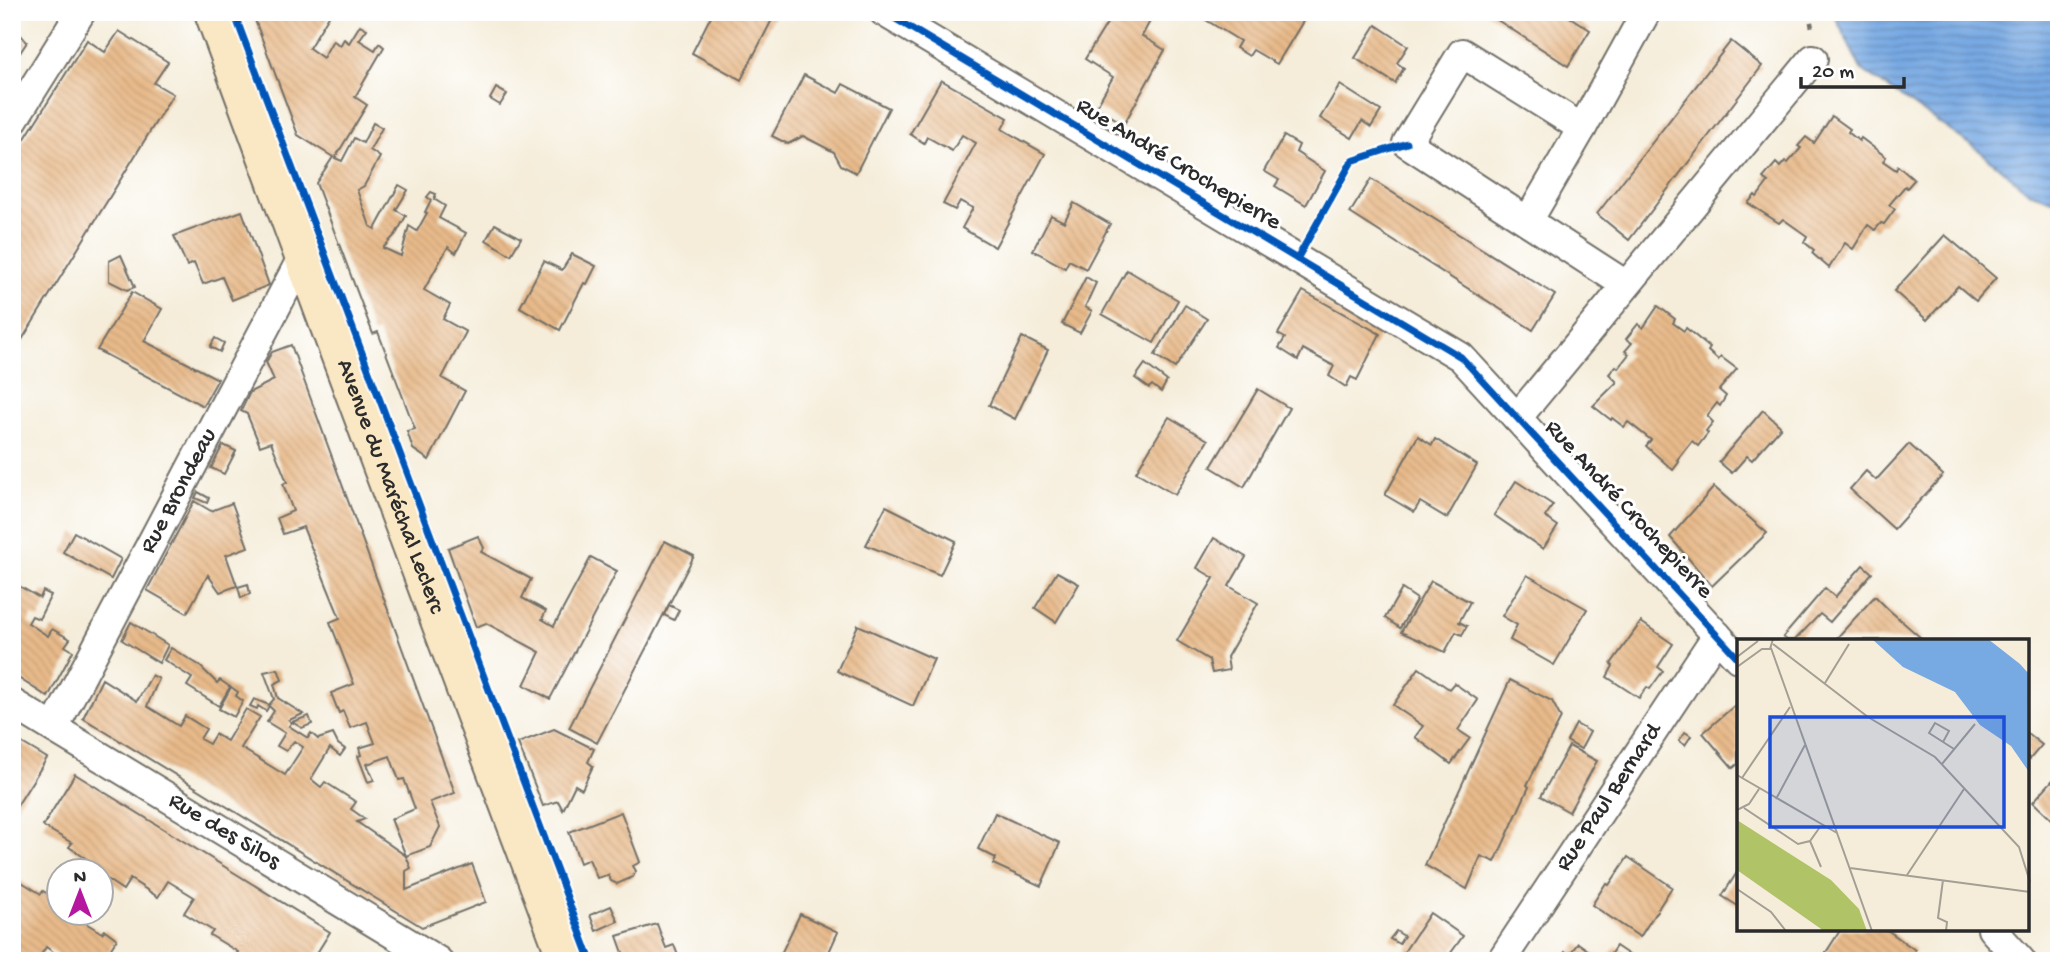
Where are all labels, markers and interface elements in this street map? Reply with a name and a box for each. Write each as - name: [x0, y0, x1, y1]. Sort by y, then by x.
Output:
- scale bar: [1801, 46, 1905, 90]
- text: 20 m: [1812, 61, 1854, 86]
- street label: Rue André Crochepierre: [1070, 92, 1286, 238]
- street label: Avenue du Maréchal Leclerc: [329, 356, 451, 618]
- street label: Rue André Crochepierre: [1538, 414, 1719, 606]
- street label: Rue Brondeau: [134, 423, 224, 559]
- inset map: [1737, 639, 2029, 931]
- street label: Rue Paul Bernard: [1550, 717, 1670, 877]
- street label: Rue des Silos: [163, 786, 286, 877]
- north arrow: [46, 858, 116, 928]
- text: N: [74, 867, 86, 890]

